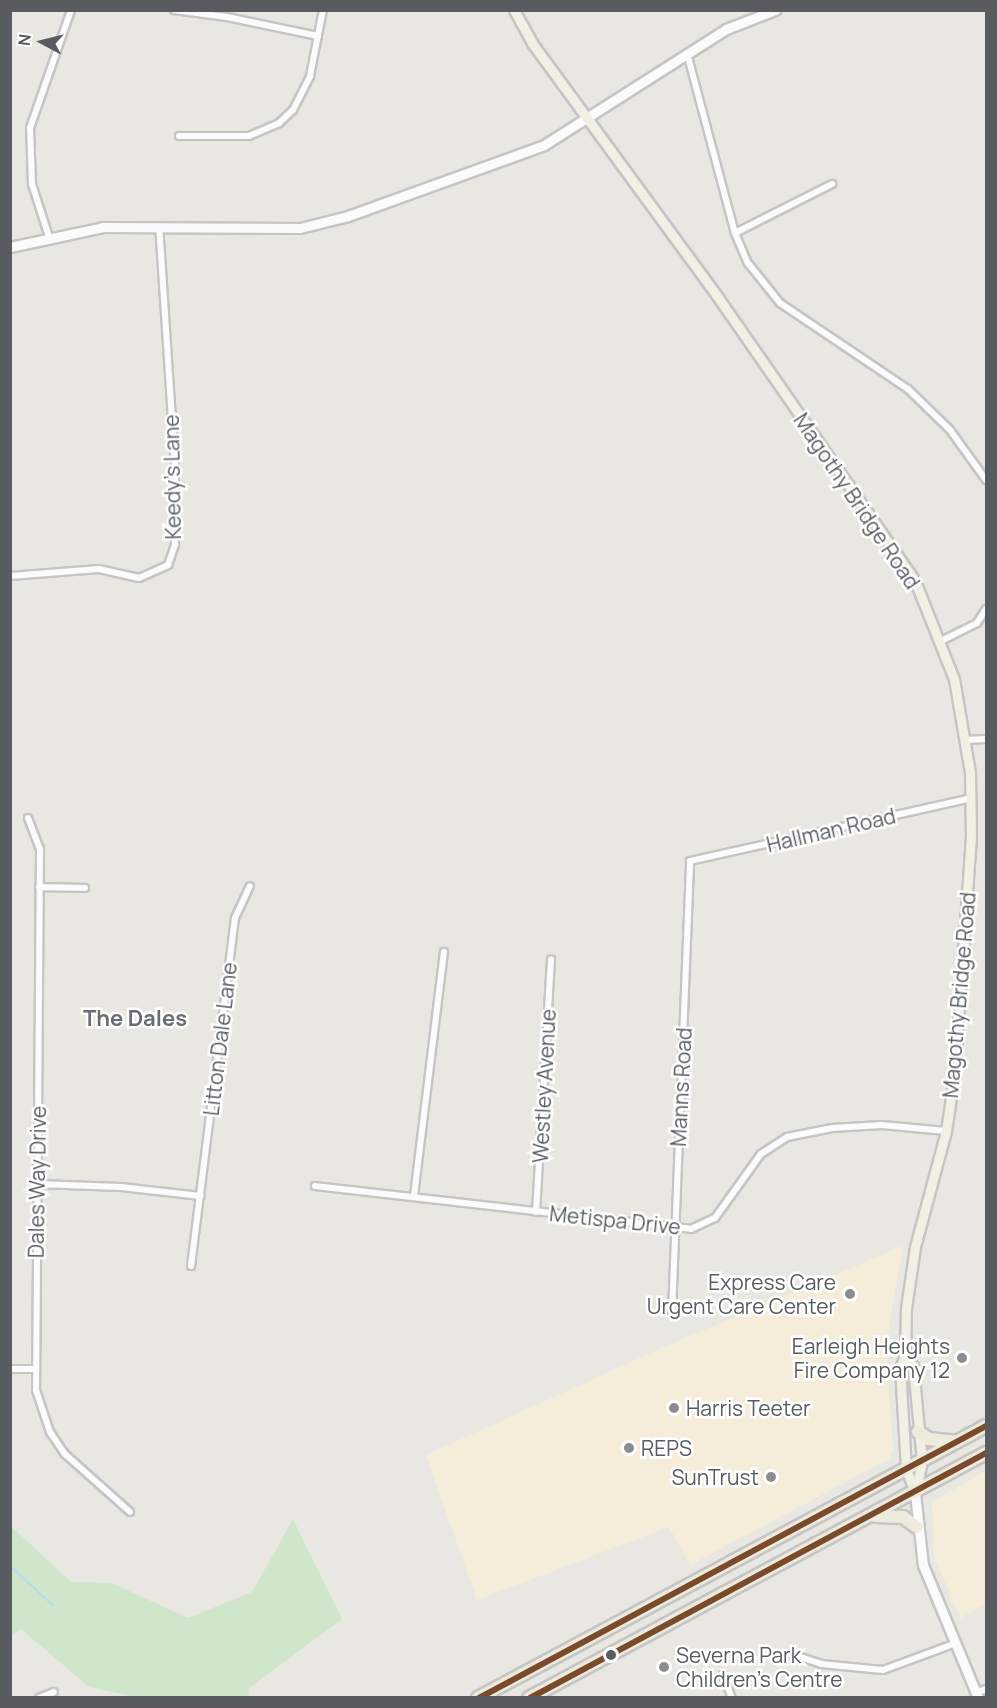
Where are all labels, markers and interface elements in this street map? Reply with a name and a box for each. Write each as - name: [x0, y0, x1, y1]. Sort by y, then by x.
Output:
- north arrow: [12, 12, 72, 72]
- text: N: [13, 33, 36, 47]
- street label: Magothy Bridge Road: [789, 408, 925, 594]
- street label: Keedy's Lane: [158, 414, 186, 540]
- street label: Hallman Road: [764, 803, 898, 857]
- street label: Magothy Bridge Road: [937, 891, 981, 1099]
- street label: Litton Dale Lane: [198, 961, 242, 1117]
- district label: The Dales: [83, 1006, 187, 1032]
- street label: Westley Avenue: [527, 1008, 561, 1164]
- street label: Manns Road: [665, 1027, 697, 1147]
- street label: Dales Way Drive: [23, 1106, 51, 1258]
- street label: Metispa Drive: [548, 1201, 682, 1239]
- place label: Express Care Urgent Care Center: [647, 1269, 836, 1319]
- marker: Express Care Urgent Care Center: [841, 1285, 859, 1303]
- place label: Earleigh Heights Fire Company 12: [792, 1333, 950, 1383]
- marker: Earleigh Heights Fire Company 12: [955, 1351, 969, 1365]
- place label: Harris Teeter: [686, 1395, 811, 1421]
- marker: Harris Teeter: [667, 1401, 681, 1415]
- place label: REPS: [641, 1435, 692, 1461]
- marker: REPS: [622, 1441, 636, 1455]
- place label: SunTrust: [671, 1464, 759, 1490]
- marker: SunTrust: [764, 1470, 778, 1484]
- place label: Severna Park Children's Centre: [676, 1642, 842, 1692]
- unlabelled marker: [605, 1649, 617, 1661]
- marker: Severna Park Children's Centre: [657, 1660, 671, 1674]

